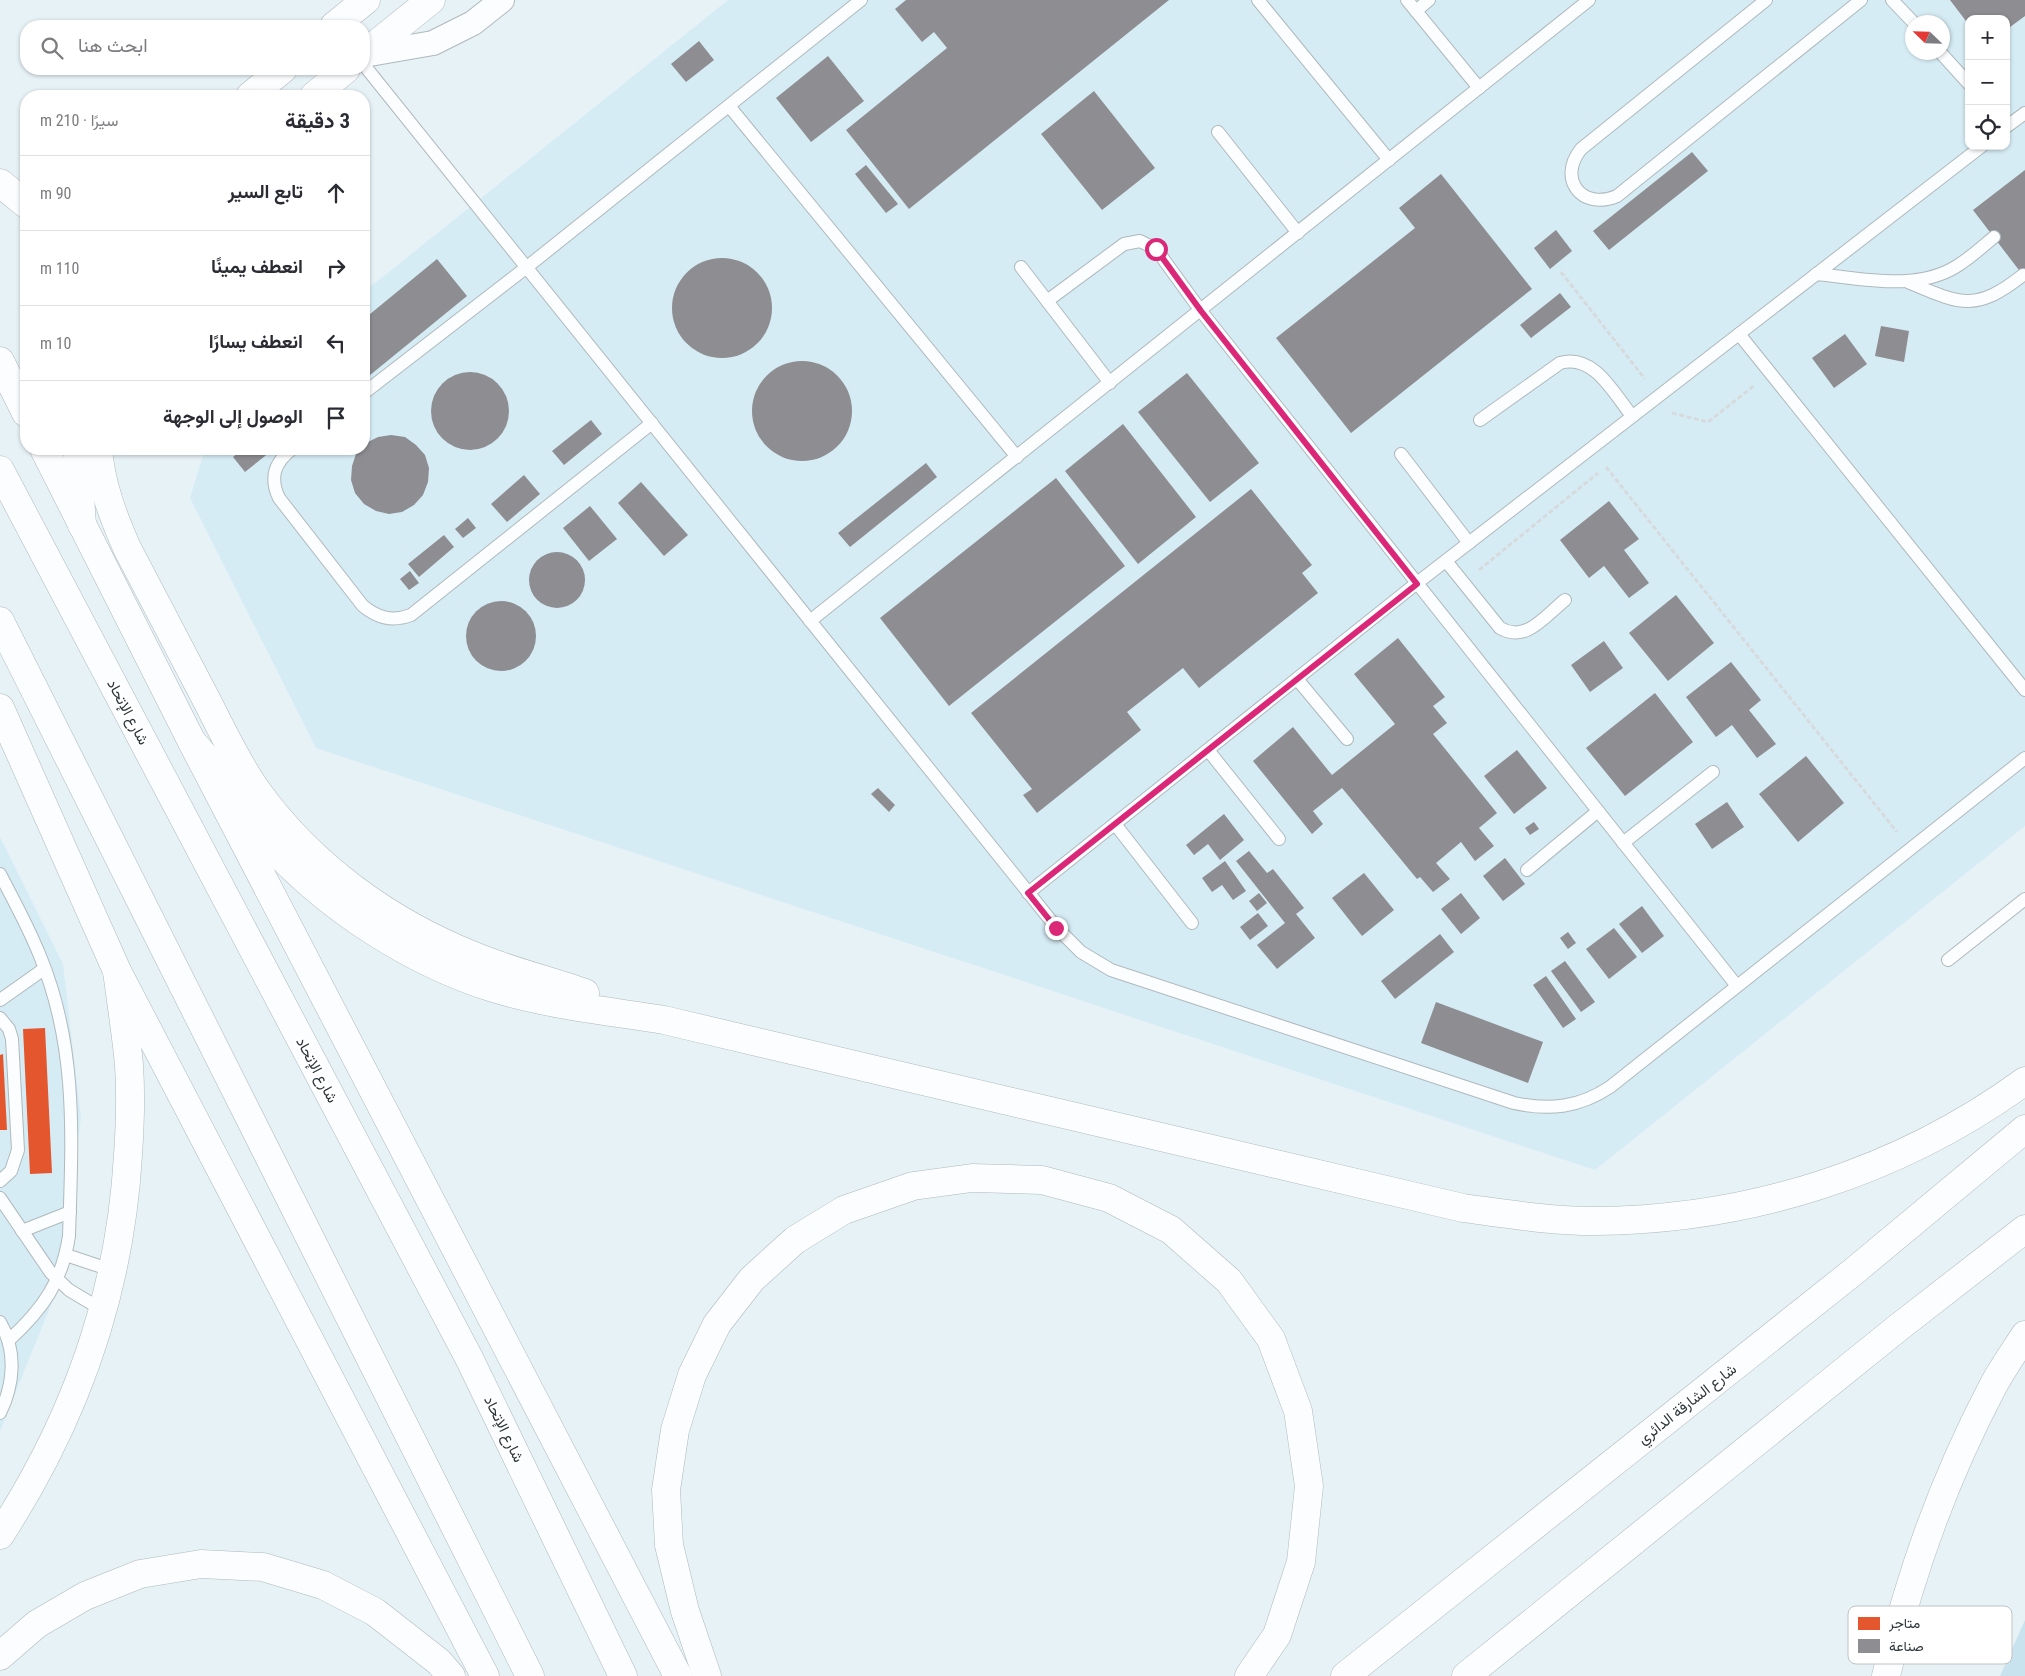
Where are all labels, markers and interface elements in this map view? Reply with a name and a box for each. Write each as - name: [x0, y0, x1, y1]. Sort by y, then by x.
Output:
- north arrow: [1905, 15, 1950, 60]
- map controls: [1965, 15, 2010, 150]
- button: +: [1965, 15, 2010, 60]
- search box: [20, 20, 370, 75]
- icon: search: [38, 34, 66, 62]
- text: ابحث هنا: [78, 34, 148, 57]
- button: −: [1965, 60, 2010, 105]
- button: locate: [1965, 105, 2010, 150]
- text: 3 دقيقة: [285, 109, 350, 133]
- text: سيرًا · 210 m: [40, 111, 118, 130]
- icon: ahead: [322, 179, 350, 207]
- text: تابع السير: [228, 180, 303, 203]
- text: 90 m: [40, 184, 72, 203]
- route start: [1145, 238, 1168, 261]
- icon: right: [322, 254, 350, 282]
- text: انعطف يمينًا: [211, 255, 303, 278]
- text: 110 m: [40, 259, 79, 278]
- icon: left: [322, 329, 350, 357]
- text: انعطف يسارًا: [209, 330, 303, 353]
- text: 10 m: [40, 334, 72, 353]
- icon: arrive: [322, 404, 350, 432]
- text: الوصول إلى الوجهة: [163, 405, 303, 428]
- street label: شارع الإتحاد: [101, 676, 153, 749]
- route end: [1045, 917, 1068, 940]
- street label: شارع الإتحاد: [290, 1034, 342, 1107]
- street label: شارع الشارقة الدائري: [1634, 1360, 1743, 1451]
- street label: شارع الإتحاد: [478, 1393, 528, 1466]
- legend: [1848, 1606, 2012, 1664]
- text: متاجر: [1888, 1615, 1920, 1632]
- text: صناعة: [1889, 1638, 1924, 1654]

